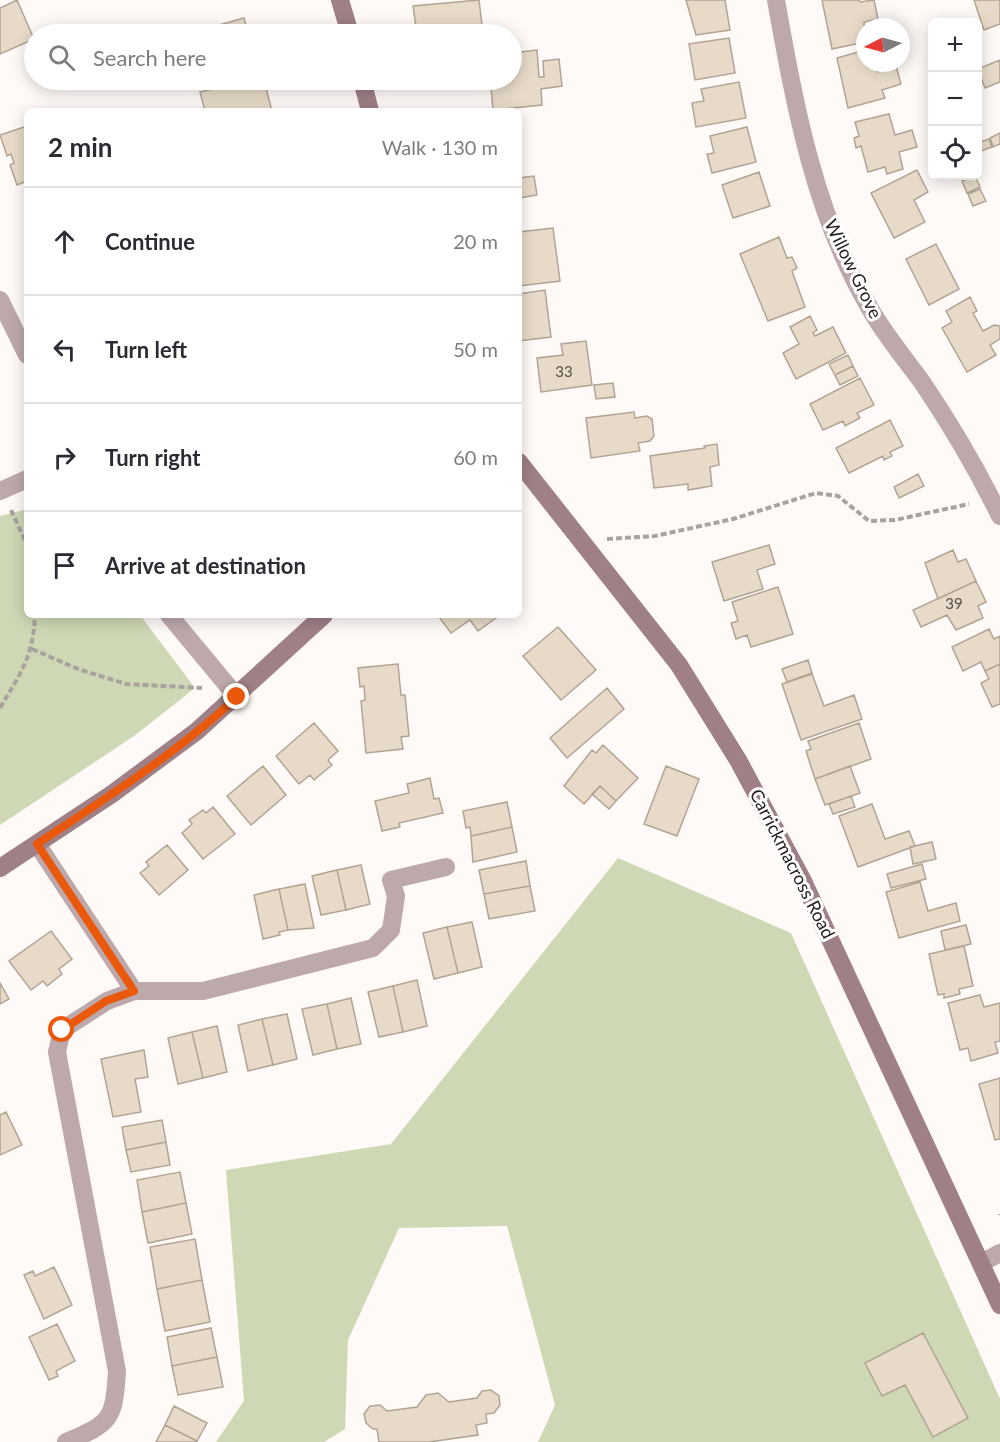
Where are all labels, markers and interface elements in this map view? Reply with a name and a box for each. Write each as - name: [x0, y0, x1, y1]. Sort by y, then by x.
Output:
- north arrow: [856, 18, 910, 72]
- map controls: [928, 18, 982, 180]
- button: +: [928, 18, 982, 72]
- search box: [24, 24, 522, 90]
- icon: search: [45, 41, 78, 74]
- text: Search here: [93, 44, 206, 71]
- button: −: [928, 72, 982, 126]
- button: locate: [928, 126, 982, 180]
- text: 2 min: [48, 131, 112, 163]
- text: Walk · 130 m: [382, 135, 498, 159]
- street label: Willow Grove: [820, 215, 887, 322]
- icon: ahead: [48, 225, 81, 258]
- text: Continue: [105, 228, 195, 255]
- text: 20 m: [453, 229, 498, 253]
- icon: left: [48, 333, 81, 366]
- text: Turn left: [105, 336, 187, 363]
- text: 50 m: [453, 337, 498, 361]
- house number: 33: [555, 362, 573, 380]
- icon: right: [48, 441, 81, 474]
- text: Turn right: [105, 444, 200, 471]
- text: 60 m: [453, 445, 498, 469]
- icon: arrive: [48, 549, 81, 582]
- text: Arrive at destination: [105, 552, 306, 579]
- house number: 39: [945, 594, 963, 612]
- route end: [223, 683, 249, 709]
- street label: Carrickmacross Road: [746, 785, 840, 942]
- route start: [48, 1016, 74, 1042]

